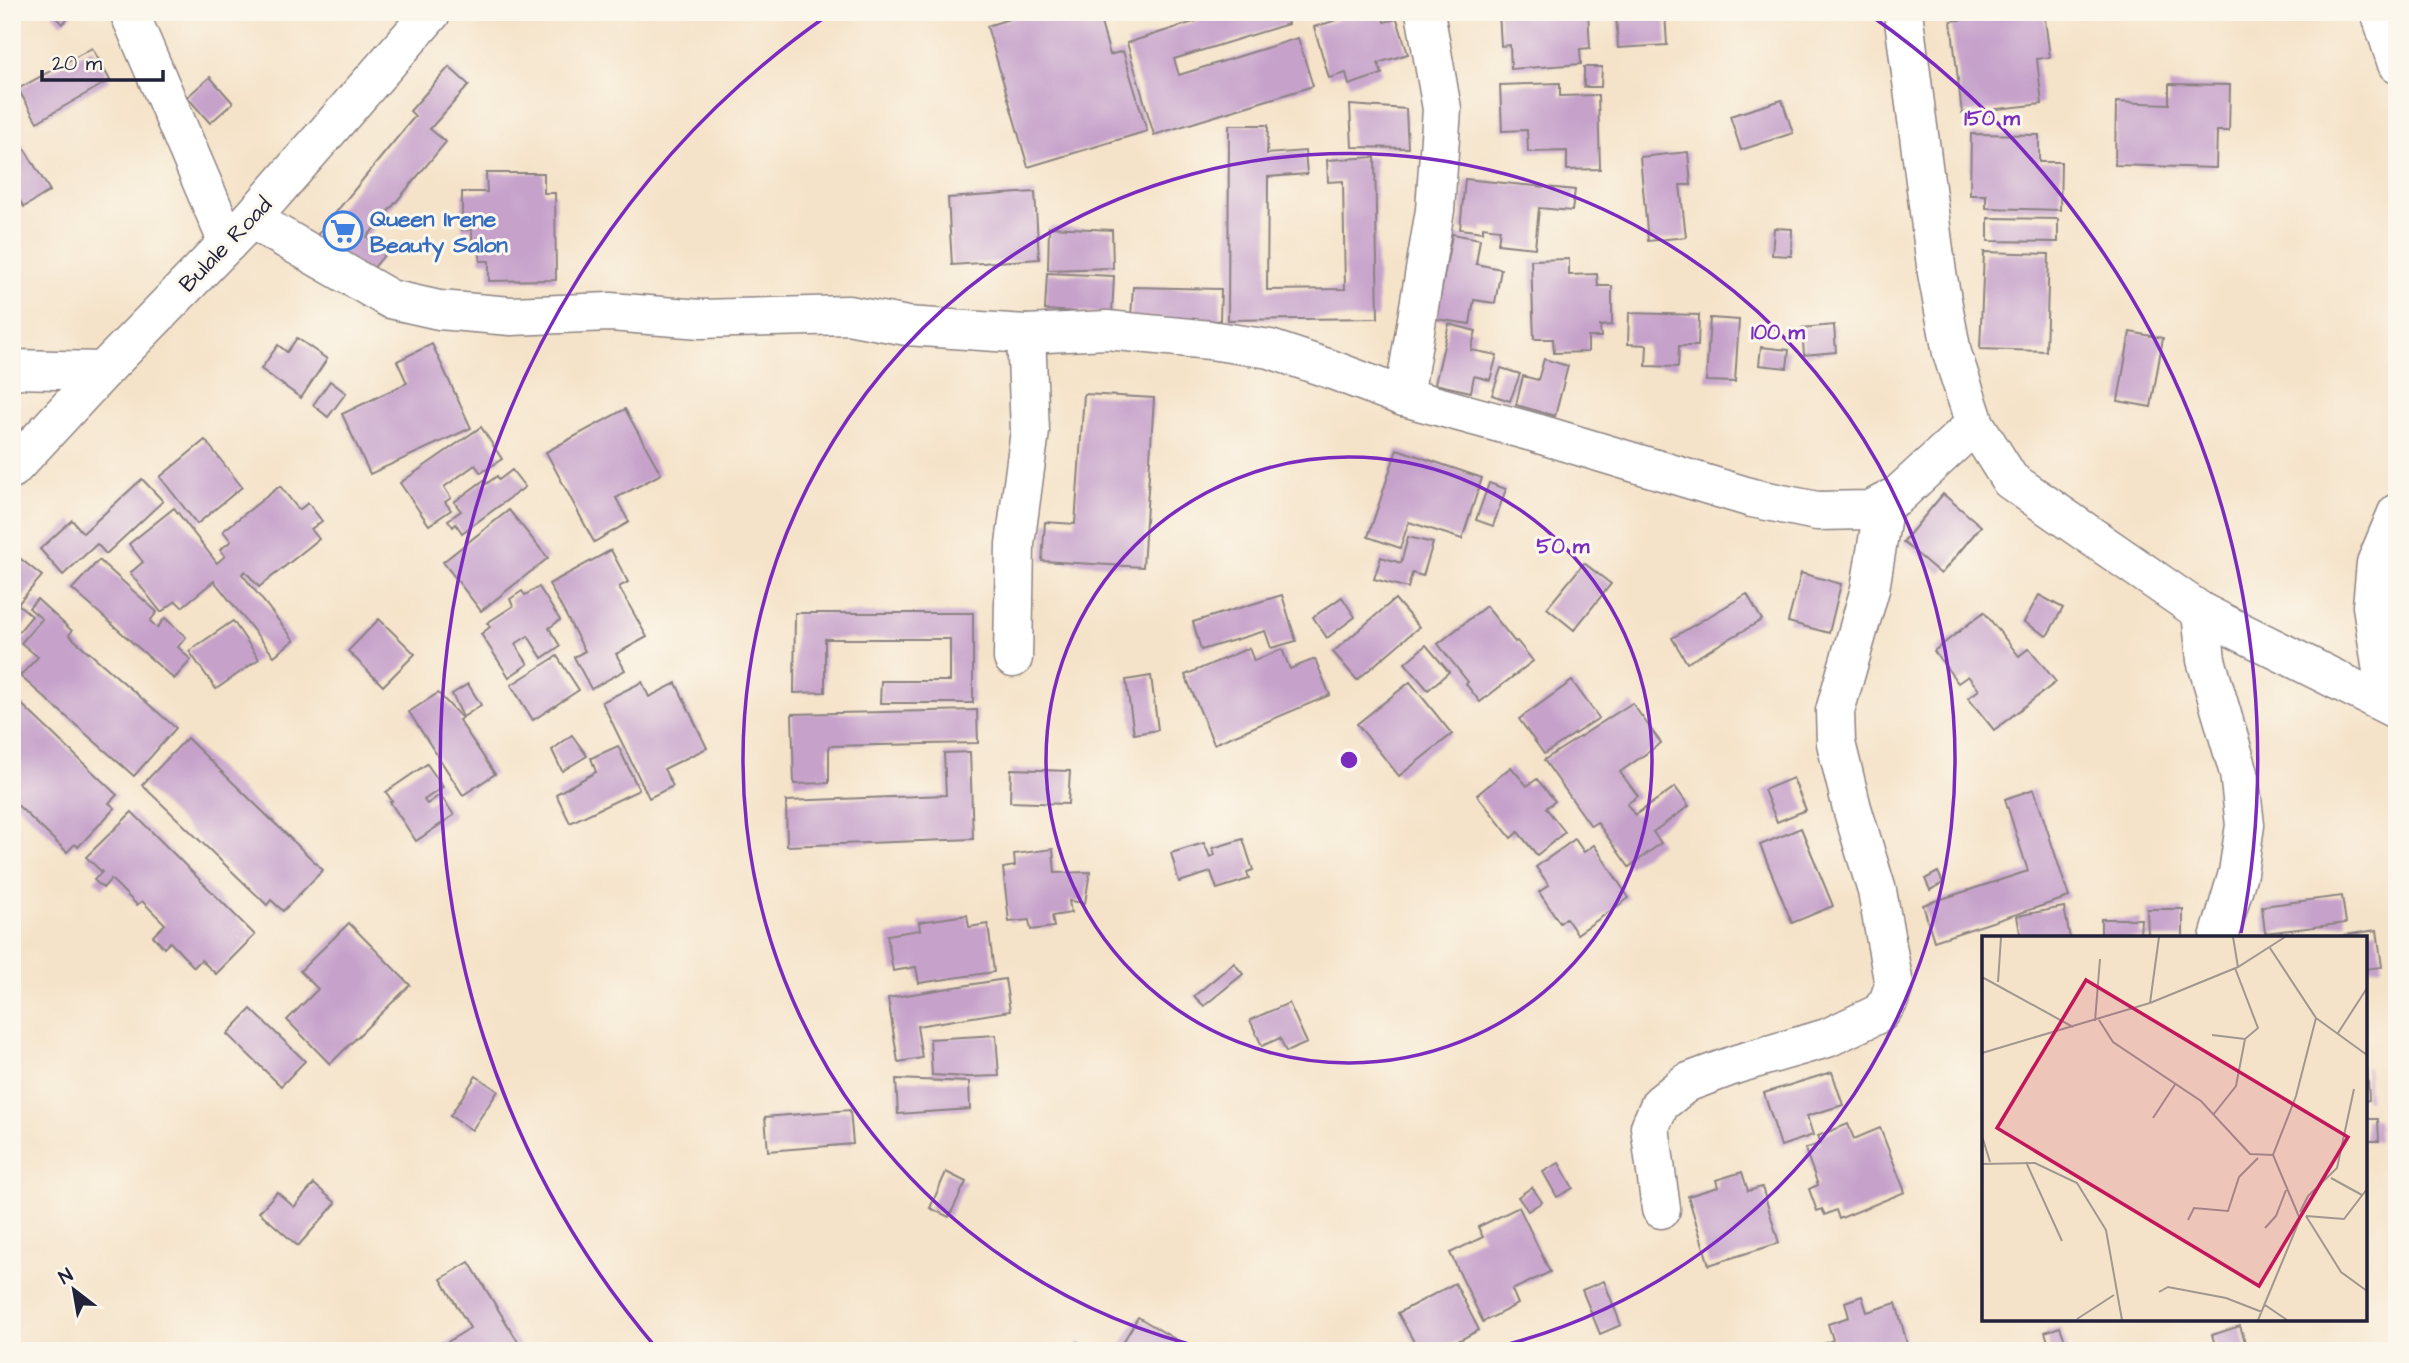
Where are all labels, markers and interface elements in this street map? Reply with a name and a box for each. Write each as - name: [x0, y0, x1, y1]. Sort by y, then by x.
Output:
- scale bar: [42, 38, 163, 82]
- text: 20 m: [52, 49, 103, 78]
- text: 150 m: [1964, 104, 2020, 133]
- street label: Bulale Road: [172, 190, 280, 299]
- place label: Queen Irene Beauty Salon: [370, 203, 508, 263]
- supermarket icon: Queen Irene Beauty Salon: [322, 210, 364, 252]
- text: 100 m: [1751, 318, 1806, 347]
- text: 50 m: [1537, 532, 1590, 561]
- centre of rings: [1337, 748, 1361, 772]
- inset map: [1982, 936, 2367, 1321]
- north arrow: [38, 1254, 108, 1324]
- text: N: [54, 1262, 78, 1291]

